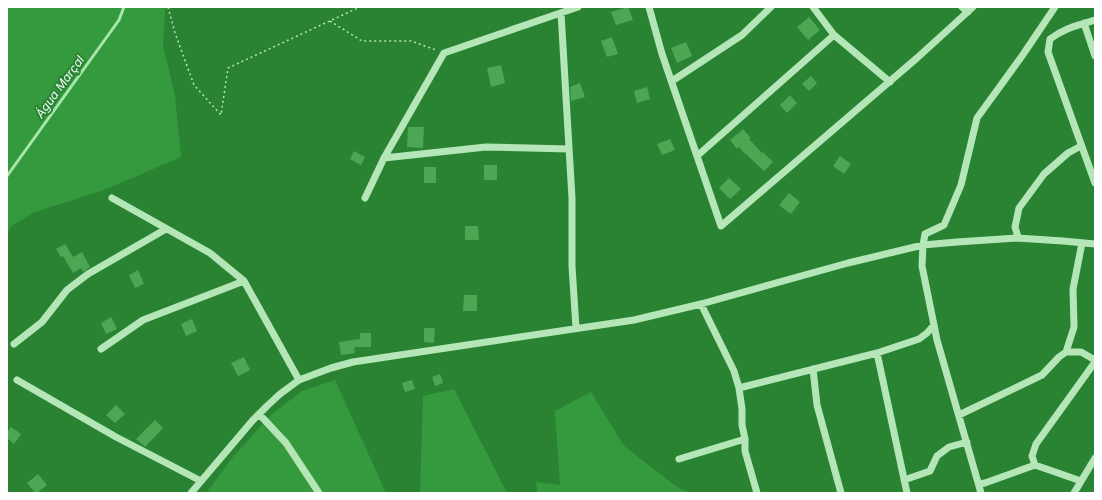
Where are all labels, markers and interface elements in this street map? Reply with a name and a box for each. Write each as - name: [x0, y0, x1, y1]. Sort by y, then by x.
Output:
- water label: Água Marçal: [31, 53, 87, 122]

